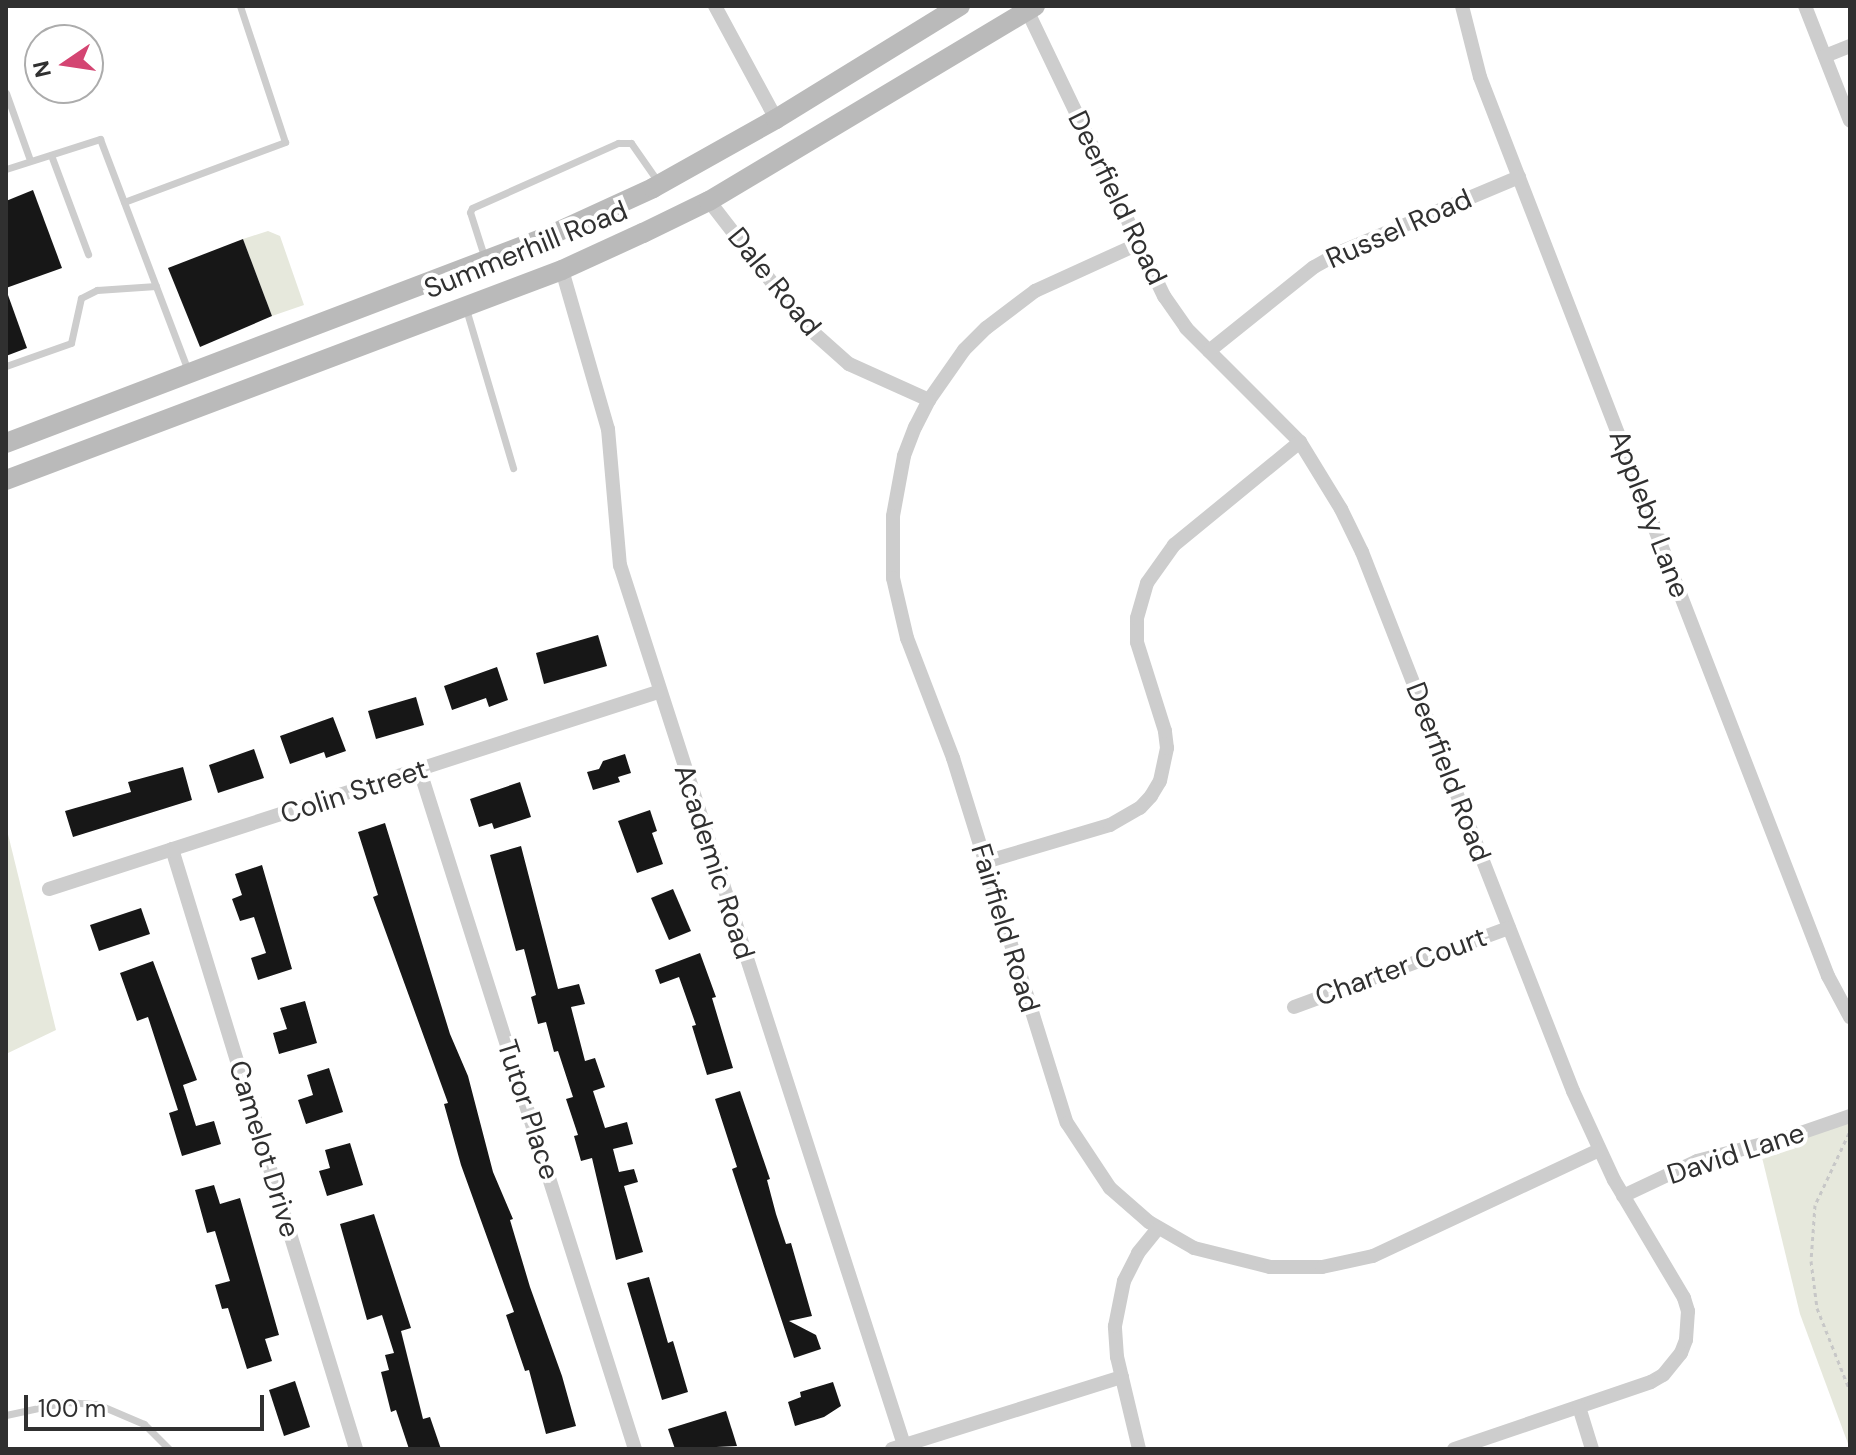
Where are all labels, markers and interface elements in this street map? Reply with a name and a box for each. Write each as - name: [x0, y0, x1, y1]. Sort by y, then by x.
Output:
- north arrow: [24, 24, 104, 104]
- text: N: [26, 58, 58, 80]
- street label: Deerfield Road: [1060, 105, 1174, 291]
- street label: Russel Road: [1321, 182, 1477, 276]
- street label: Summerhill Road: [419, 194, 633, 306]
- street label: Dale Road: [720, 221, 828, 343]
- street label: Appleby Lane: [1602, 425, 1696, 603]
- street label: Deerfield Road: [1398, 678, 1498, 866]
- street label: Colin Street: [276, 752, 432, 832]
- street label: Academic Road: [667, 760, 761, 964]
- street label: Fairfield Road: [963, 840, 1047, 1016]
- street label: Charter Court: [1311, 920, 1491, 1014]
- street label: Tutor Place: [490, 1036, 566, 1184]
- street label: Camelot Drive: [221, 1057, 307, 1241]
- street label: David Lane: [1663, 1116, 1809, 1192]
- scale bar: [28, 1379, 268, 1429]
- text: 100 m: [38, 1393, 106, 1424]

